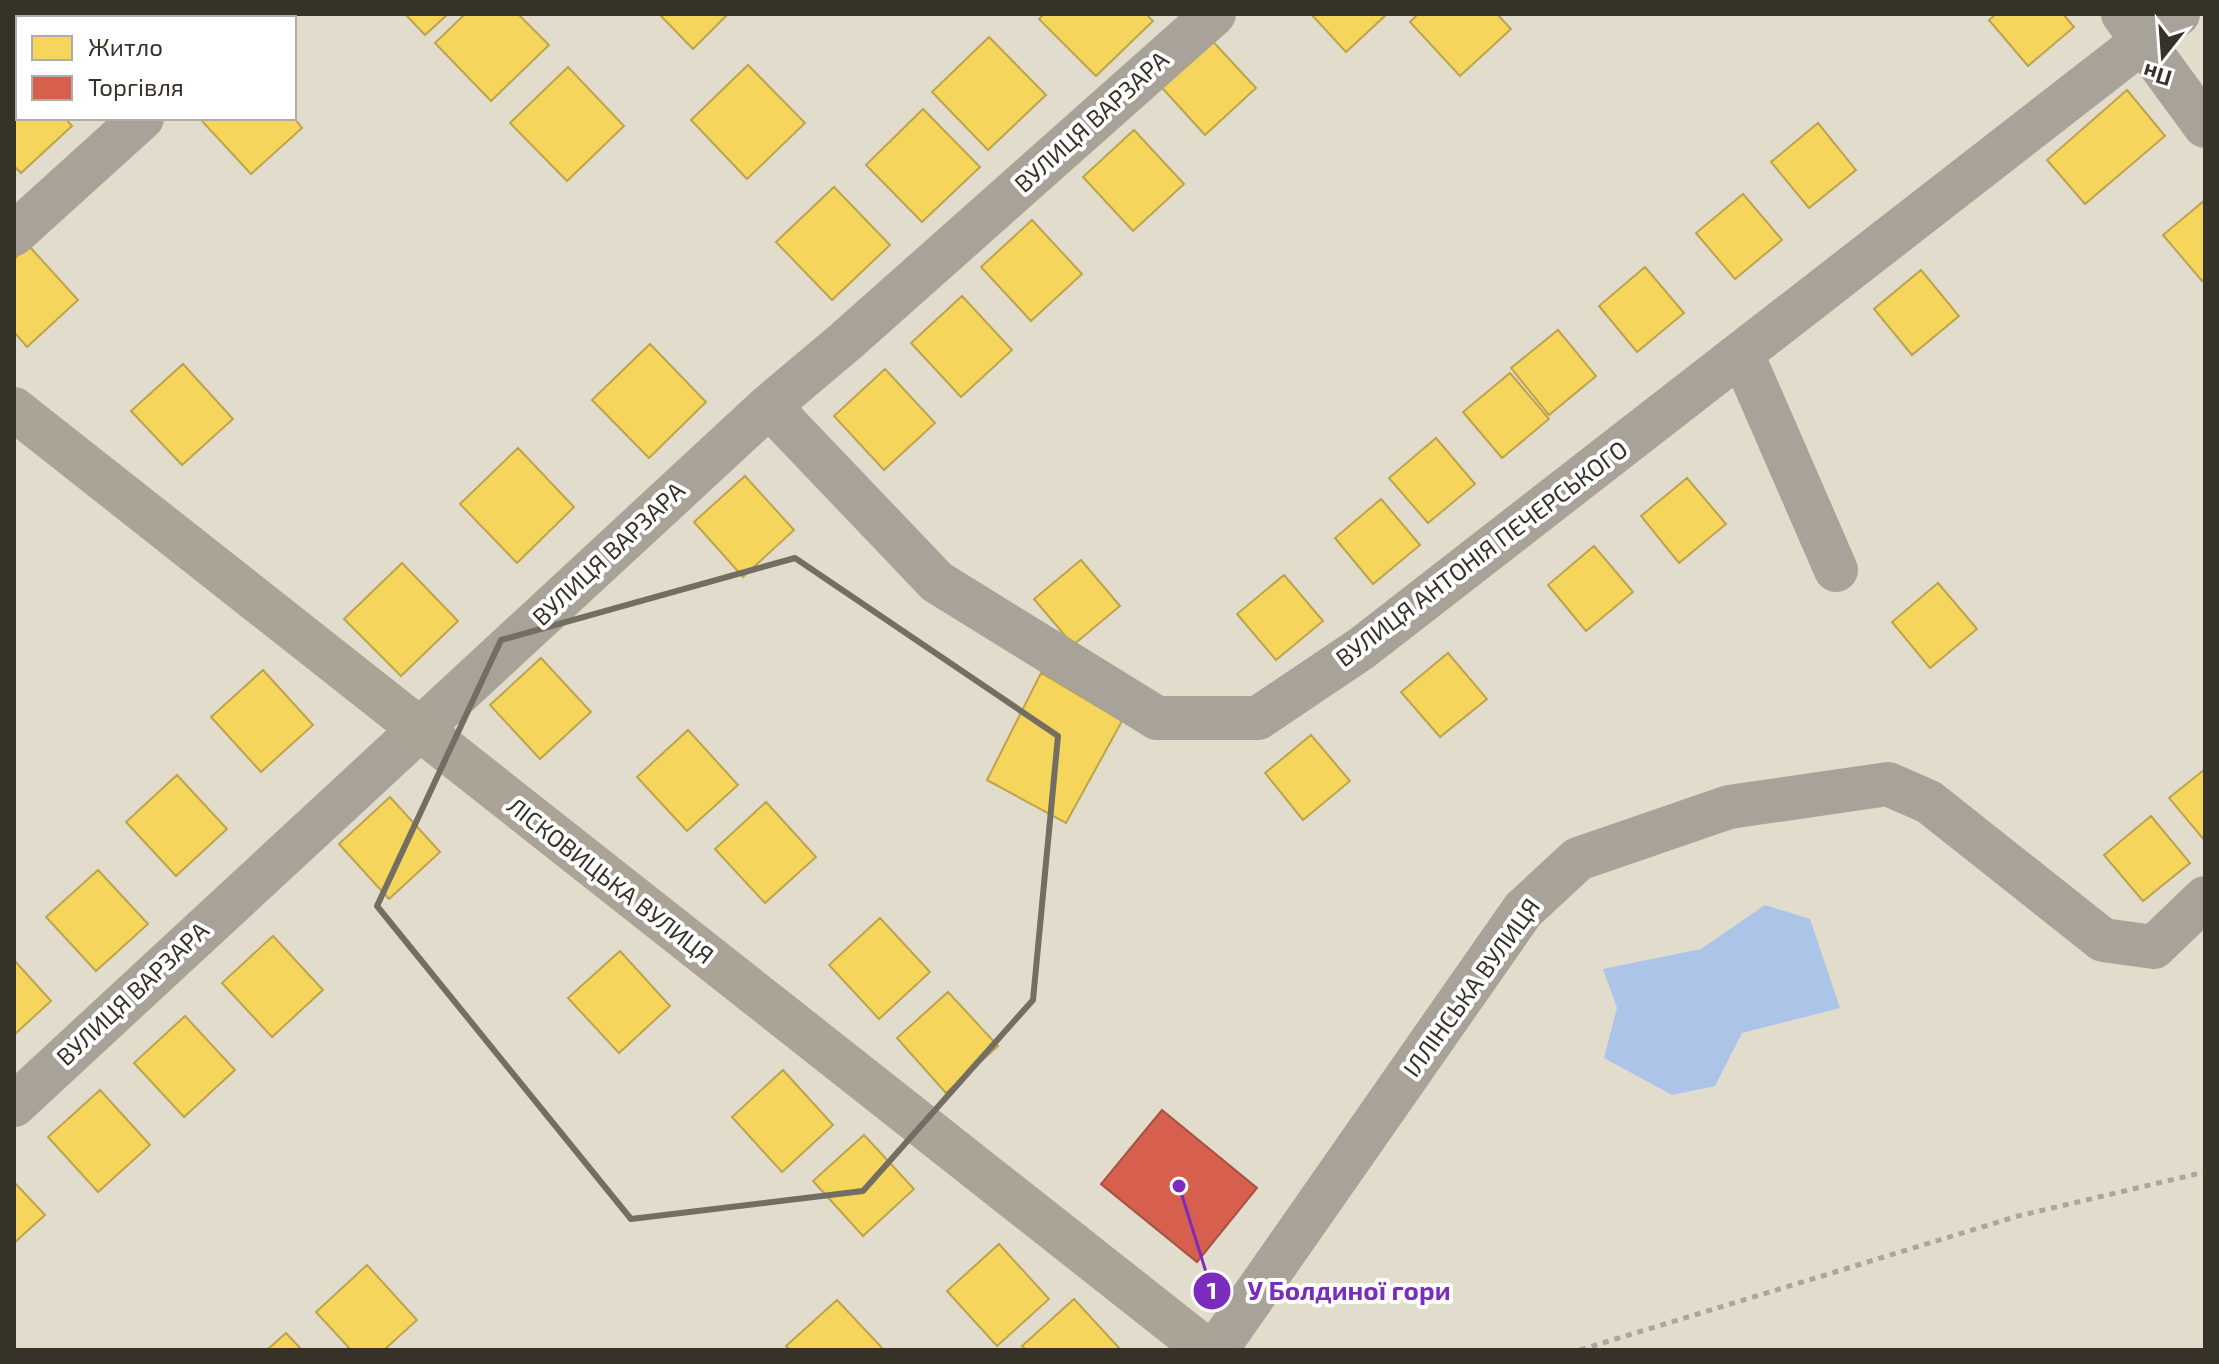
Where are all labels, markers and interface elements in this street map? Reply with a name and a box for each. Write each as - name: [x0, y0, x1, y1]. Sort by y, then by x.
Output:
- legend: [16, 16, 296, 120]
- north arrow: [2123, 16, 2203, 96]
- text: Житло: [88, 32, 163, 61]
- street label: ВУЛИЦЯ ВАРЗАРА: [1008, 44, 1174, 198]
- text: Пн: [2139, 59, 2174, 93]
- text: Торгівля: [88, 72, 184, 101]
- street label: ВУЛИЦЯ АНТОНІЯ ПЕЧЕРСЬКОГО: [1330, 434, 1633, 672]
- street label: ВУЛИЦЯ ВАРЗАРА: [526, 475, 690, 631]
- street label: ЛІСКОВИЦЬКА ВУЛИЦЯ: [502, 790, 720, 969]
- street label: ІЛЛІНСЬКА ВУЛИЦЯ: [1396, 892, 1545, 1082]
- street label: ВУЛИЦЯ ВАРЗАРА: [50, 915, 214, 1071]
- callout: У Болдиної гори: [1192, 1266, 1467, 1316]
- text: У Болдиної гори: [1247, 1274, 1451, 1305]
- text: 1: [1207, 1275, 1217, 1304]

